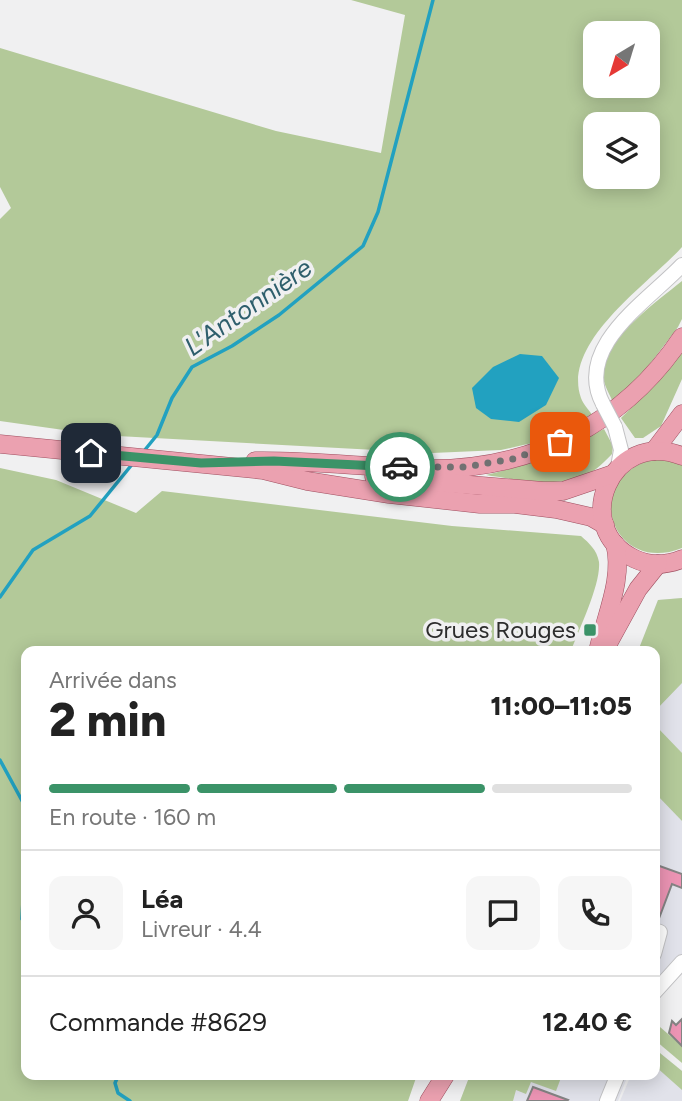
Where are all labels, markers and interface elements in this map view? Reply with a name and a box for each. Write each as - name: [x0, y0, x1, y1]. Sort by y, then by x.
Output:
- north arrow: [583, 21, 660, 98]
- map controls: [583, 21, 660, 189]
- button: layers: [583, 112, 660, 189]
- water label: L'Antonnière: [178, 251, 318, 363]
- pin: [530, 412, 590, 472]
- pin: [61, 423, 121, 483]
- icon: bag: [541, 423, 579, 461]
- courier: [365, 432, 435, 502]
- icon: home: [72, 434, 110, 472]
- icon: car: [381, 448, 419, 486]
- place label: Grues Rouges: [425, 615, 576, 644]
- marker: Grues Rouges: [582, 622, 598, 638]
- text: Arrivée dans: [49, 666, 177, 694]
- text: 11:00–11:05: [491, 690, 632, 722]
- text: 2 min: [49, 692, 166, 748]
- text: En route · 160 m: [49, 803, 216, 831]
- button: person: [49, 876, 123, 950]
- button: chat: [466, 876, 540, 950]
- button: phone: [558, 876, 632, 950]
- text: Léa: [141, 883, 183, 915]
- text: Livreur · 4.4: [141, 915, 262, 943]
- text: Commande #8629: [49, 1006, 267, 1038]
- text: 12.40 €: [542, 1006, 632, 1038]

